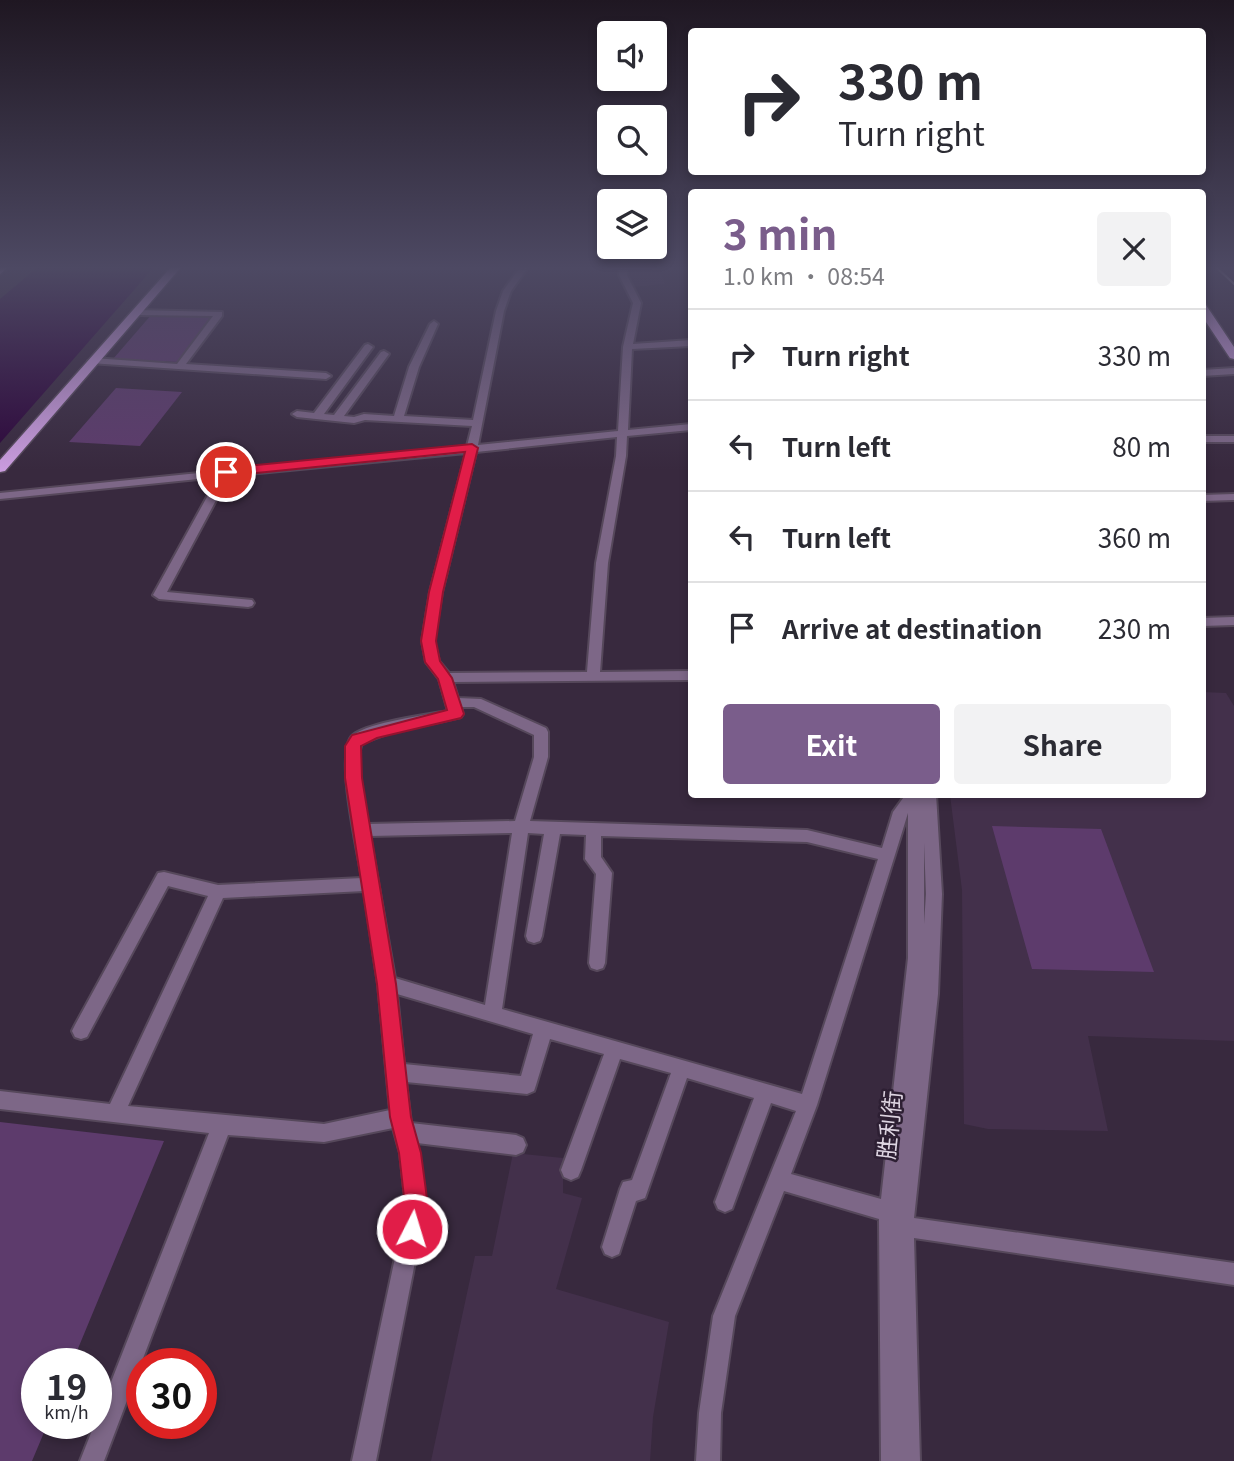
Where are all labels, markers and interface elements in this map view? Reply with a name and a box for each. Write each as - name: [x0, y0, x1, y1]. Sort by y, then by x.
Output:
- map controls: [597, 21, 667, 259]
- button: sound: [597, 21, 667, 91]
- text: 330 m: [838, 43, 983, 114]
- icon: right: [723, 56, 814, 147]
- button: search: [597, 105, 667, 175]
- text: Turn right: [838, 109, 985, 155]
- button: layers: [597, 189, 667, 259]
- text: 3 min: [723, 201, 838, 262]
- button: close: [1097, 212, 1171, 286]
- text: 1.0 km · 08:54: [723, 258, 885, 292]
- icon: right: [723, 336, 761, 374]
- text: Turn right: [782, 336, 910, 373]
- text: 330 m: [1098, 336, 1171, 373]
- icon: left: [723, 427, 761, 465]
- text: Turn left: [782, 427, 891, 464]
- text: 80 m: [1112, 427, 1171, 464]
- pin: [196, 442, 256, 502]
- icon: arrive: [207, 453, 245, 491]
- icon: left: [723, 518, 761, 556]
- text: Turn left: [782, 518, 891, 555]
- text: 360 m: [1098, 518, 1171, 555]
- icon: arrive: [723, 609, 761, 647]
- text: Arrive at destination: [782, 609, 1043, 646]
- text: 230 m: [1098, 609, 1171, 646]
- button: Exit: [723, 704, 940, 784]
- button: Share: [954, 704, 1171, 784]
- street label: 胜利街: [867, 1089, 909, 1161]
- position arrow: [375, 1192, 449, 1266]
- speed limit sign: 30: [126, 1348, 217, 1439]
- text: 19: [46, 1359, 87, 1410]
- text: km/h: [44, 1398, 89, 1424]

